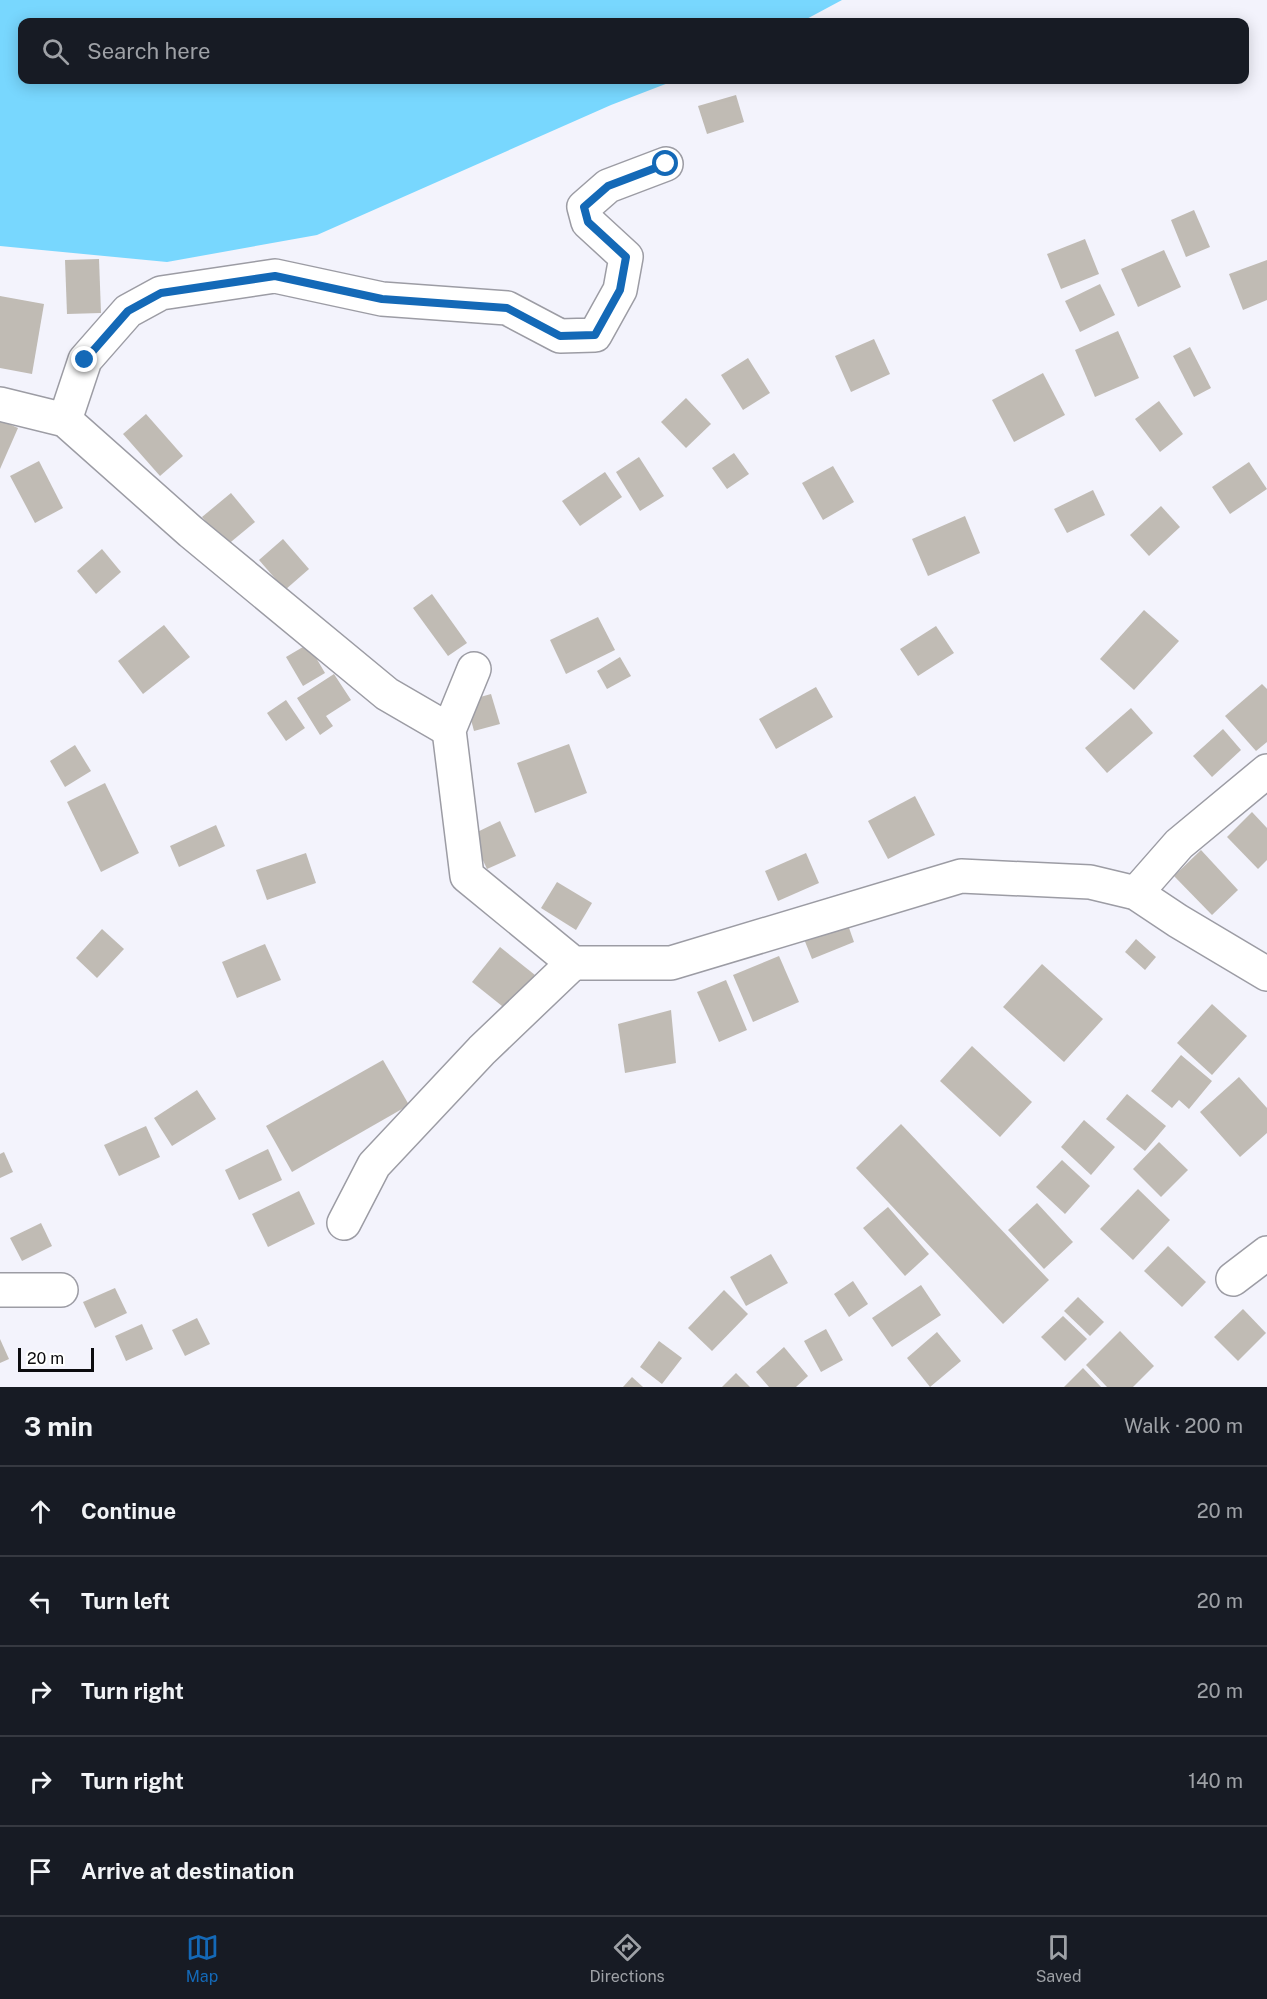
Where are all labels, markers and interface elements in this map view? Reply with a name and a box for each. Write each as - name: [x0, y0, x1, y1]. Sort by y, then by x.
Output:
- search box: [18, 18, 1249, 84]
- icon: search: [39, 35, 72, 68]
- text: Search here: [87, 38, 211, 64]
- route start: [652, 150, 678, 176]
- route end: [71, 346, 97, 372]
- scale bar: [18, 1345, 94, 1372]
- text: 20 m: [27, 1349, 64, 1368]
- text: 3 min: [24, 1411, 93, 1442]
- text: Walk · 200 m: [1124, 1414, 1243, 1438]
- icon: ahead: [24, 1495, 57, 1528]
- text: Continue: [81, 1498, 176, 1524]
- text: 20 m: [1197, 1499, 1243, 1523]
- icon: left: [24, 1585, 57, 1618]
- text: Turn left: [81, 1588, 170, 1614]
- text: 20 m: [1197, 1589, 1243, 1613]
- icon: right: [24, 1675, 57, 1708]
- text: Turn right: [81, 1678, 184, 1704]
- text: 20 m: [1197, 1679, 1243, 1703]
- icon: right: [24, 1765, 57, 1798]
- text: Turn right: [81, 1768, 184, 1794]
- text: 140 m: [1188, 1769, 1243, 1793]
- icon: arrive: [24, 1855, 57, 1888]
- text: Arrive at destination: [81, 1858, 294, 1884]
- tab: Map: [186, 1931, 219, 1986]
- tab: Directions: [590, 1931, 665, 1986]
- tab: Saved: [1036, 1931, 1081, 1986]

